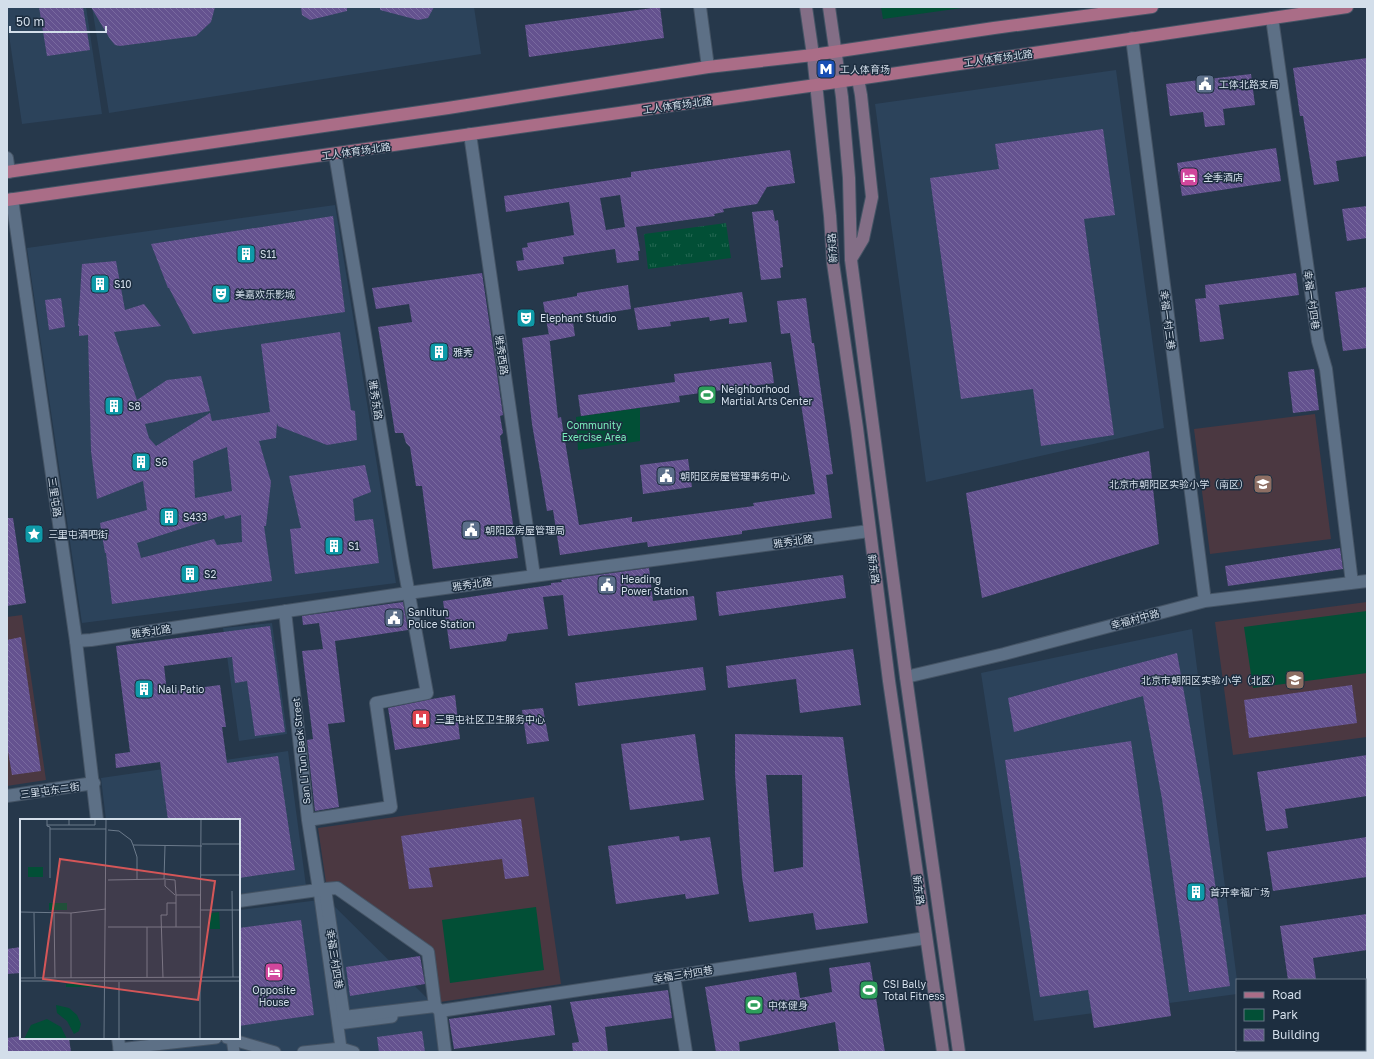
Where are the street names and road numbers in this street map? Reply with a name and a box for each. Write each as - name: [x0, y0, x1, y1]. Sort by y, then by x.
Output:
- street label: 工人体育场北路: [963, 47, 1033, 69]
- street label: 工人体育场北路: [642, 94, 712, 116]
- street label: 工人体育场北路: [321, 140, 391, 162]
- street label: 新东路: [825, 233, 839, 263]
- street label: 幸福一村四巷: [1302, 269, 1322, 331]
- street label: 幸福一村三巷: [1158, 289, 1178, 351]
- street label: 雅秀西路: [493, 334, 511, 376]
- street label: 雅秀东路: [367, 379, 385, 421]
- street label: 三里屯路: [46, 476, 64, 518]
- street label: 雅秀北路: [772, 532, 814, 550]
- street label: 新东路: [866, 553, 882, 585]
- street label: 雅秀北路: [451, 575, 493, 593]
- street label: 幸福村中路: [1109, 607, 1161, 631]
- street label: 雅秀北路: [130, 622, 172, 640]
- street label: San Li Tun Back Street: [289, 697, 313, 805]
- street label: 三里屯东二街: [19, 780, 81, 800]
- street label: 新东路: [911, 874, 927, 906]
- street label: 幸福三村四巷: [324, 928, 346, 990]
- street label: 幸福三村四巷: [652, 963, 714, 985]

